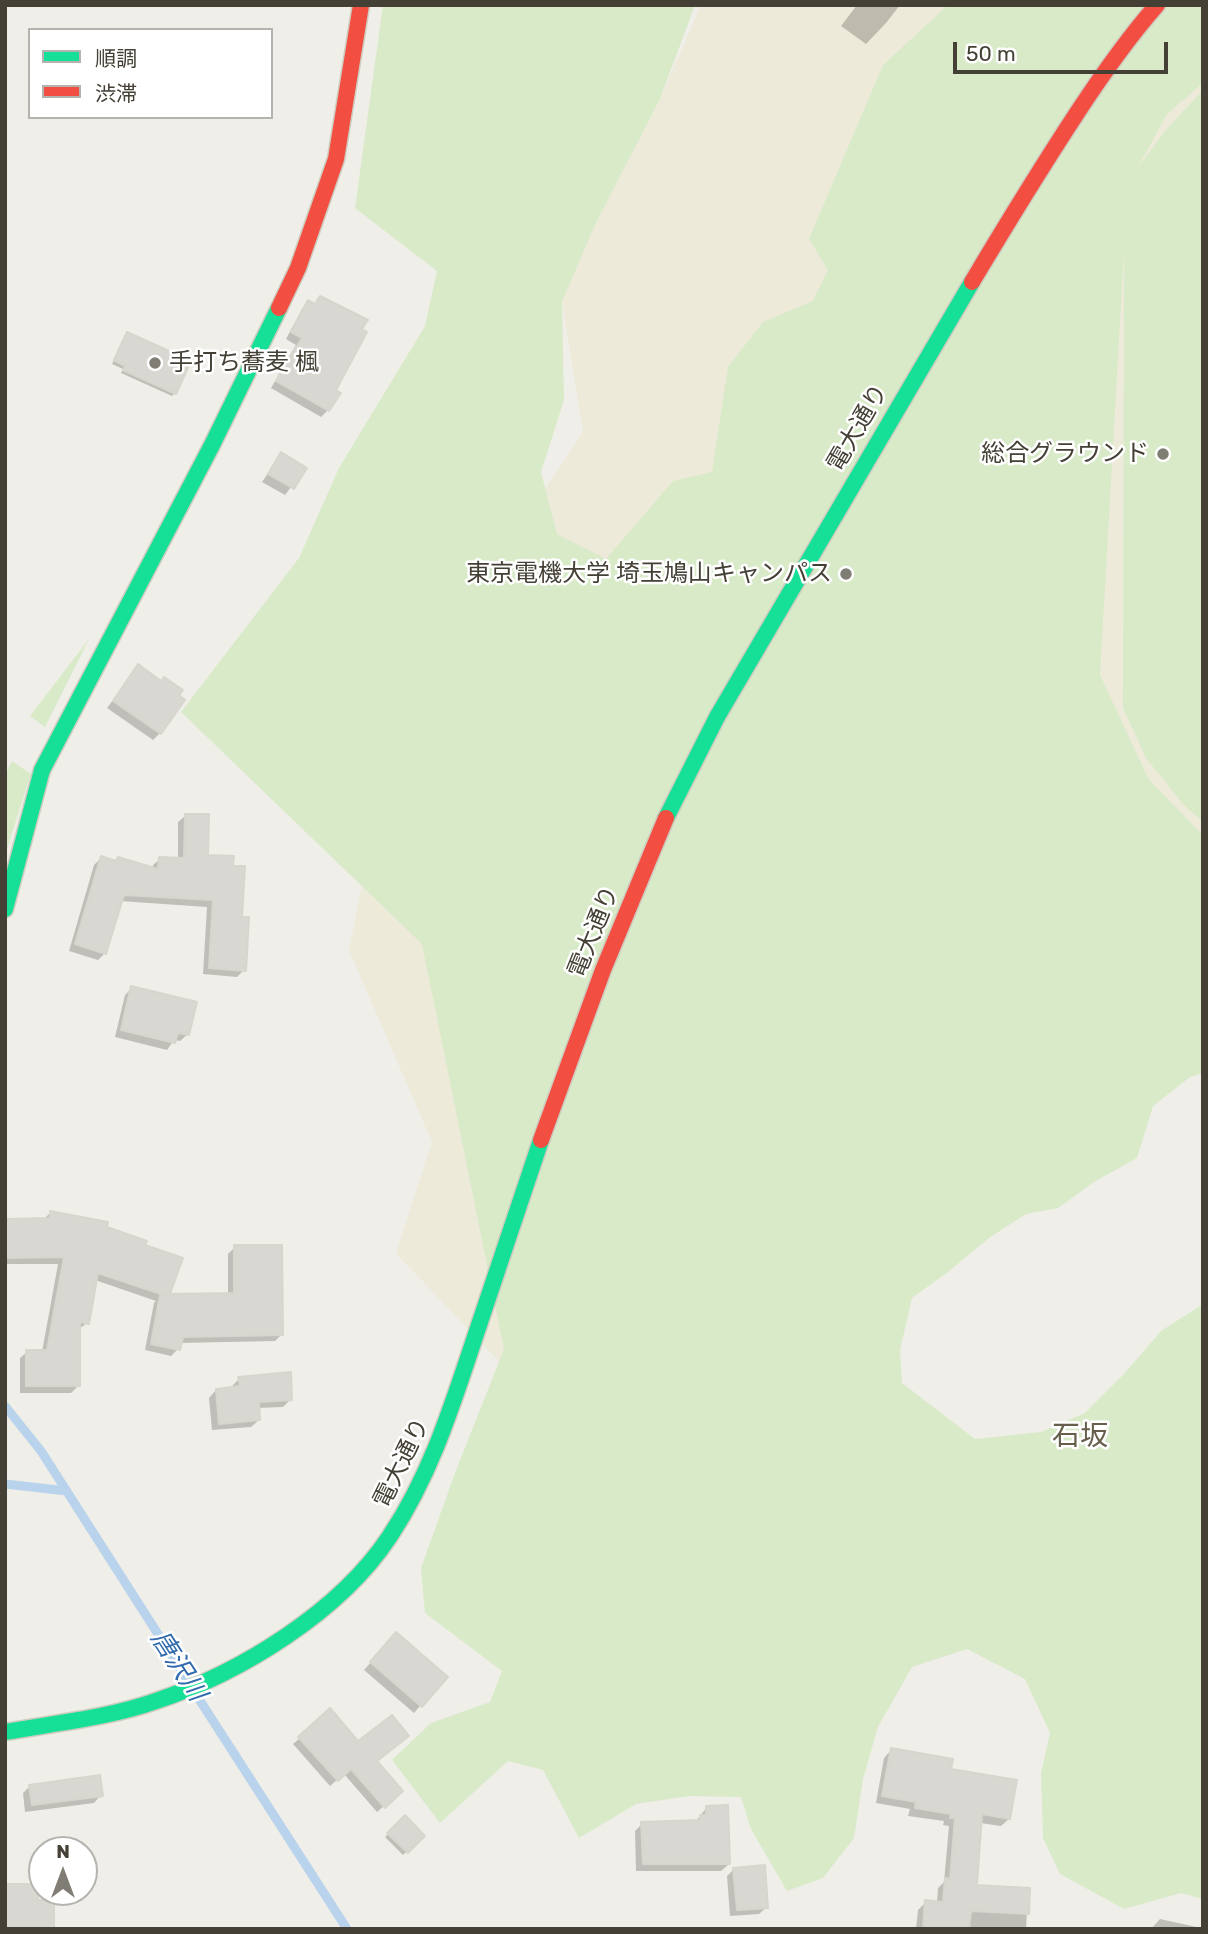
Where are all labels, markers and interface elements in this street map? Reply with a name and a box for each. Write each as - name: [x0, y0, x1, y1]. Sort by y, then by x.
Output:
- legend: [28, 28, 273, 119]
- scale bar: [956, 28, 1171, 72]
- text: 50 m: [966, 41, 1016, 66]
- text: 順調: [95, 46, 137, 71]
- text: 渋滞: [95, 81, 137, 106]
- place label: 手打ち蕎麦 楓: [169, 349, 319, 377]
- marker: 手打ち蕎麦 楓: [147, 355, 163, 371]
- street label: 電大通り: [822, 379, 894, 477]
- place label: 総合グラウンド: [981, 440, 1149, 468]
- marker: 総合グラウンド: [1155, 446, 1171, 462]
- place label: 東京電機大学 埼玉鳩山キャンパス: [466, 560, 832, 588]
- marker: 東京電機大学 埼玉鳩山キャンパス: [838, 566, 854, 582]
- street label: 電大通り: [563, 882, 625, 982]
- street label: 電大通り: [368, 1414, 436, 1512]
- district label: 石坂: [1052, 1420, 1108, 1454]
- water label: 唐沢川: [144, 1625, 212, 1707]
- north arrow: [28, 1836, 98, 1906]
- text: N: [56, 1840, 70, 1863]

